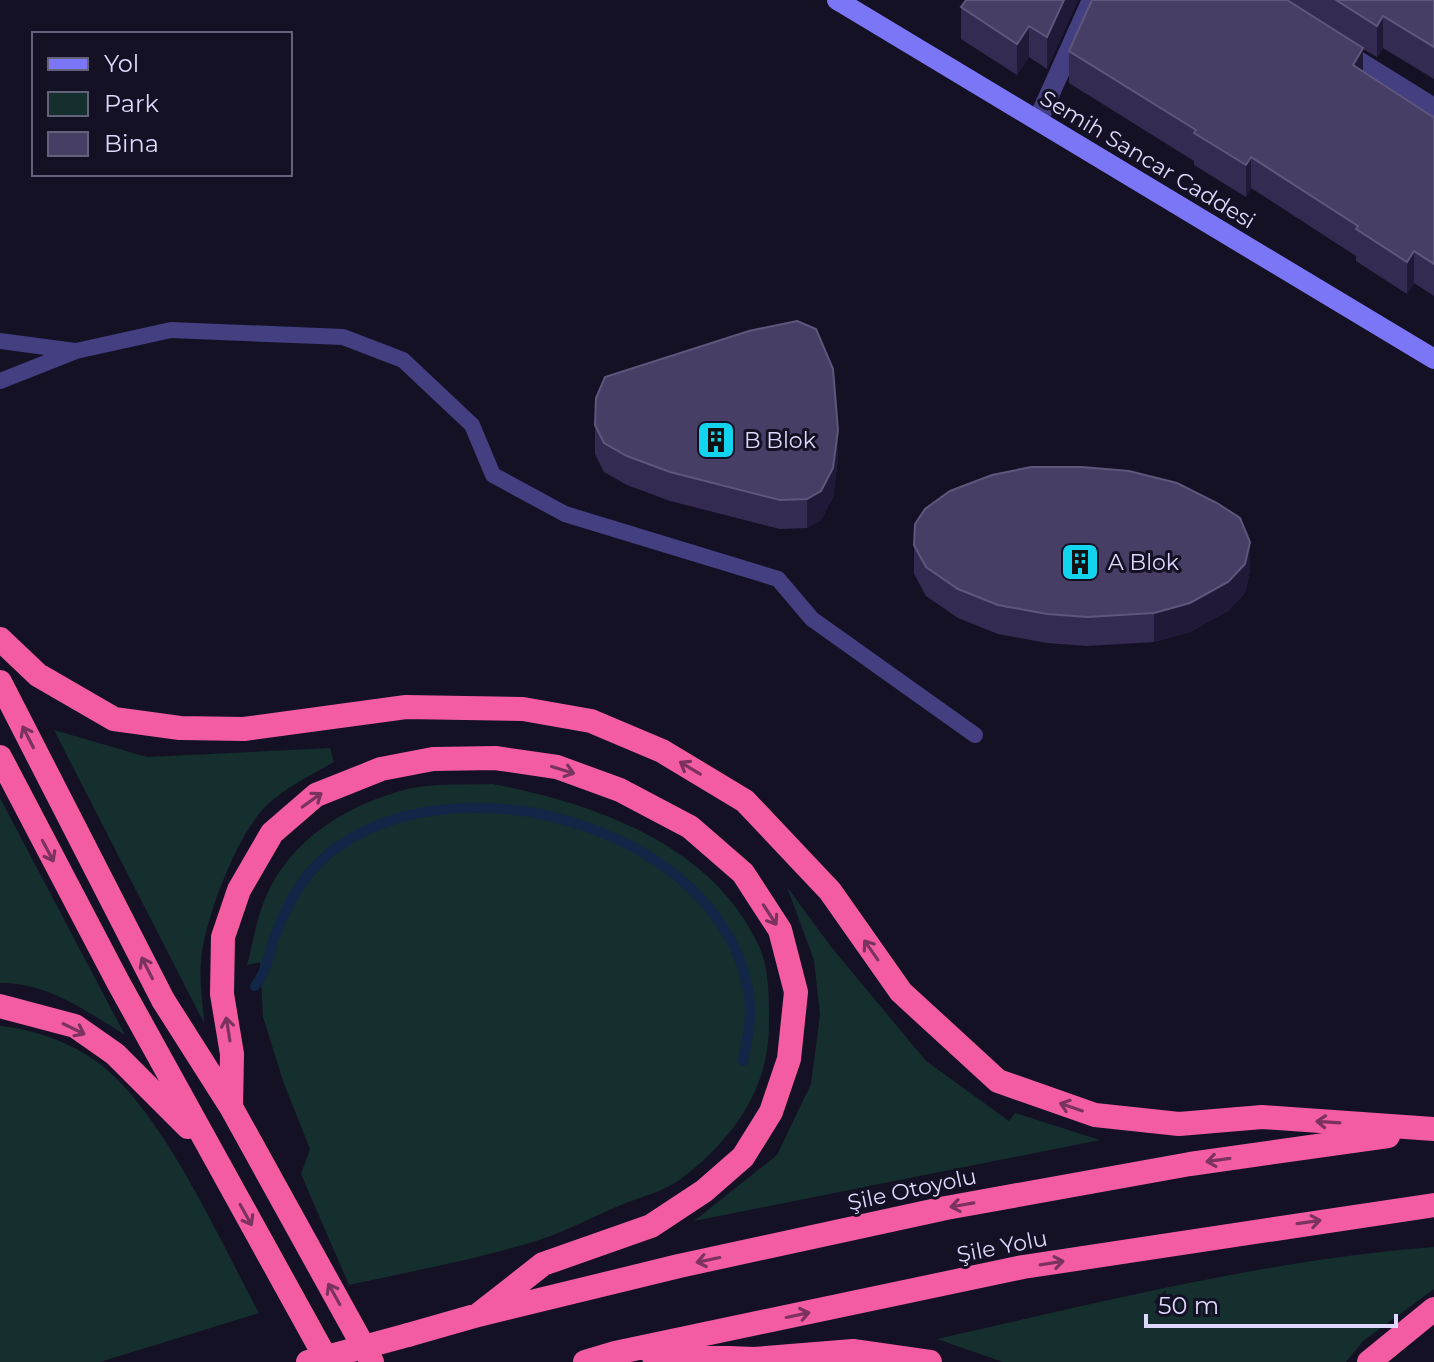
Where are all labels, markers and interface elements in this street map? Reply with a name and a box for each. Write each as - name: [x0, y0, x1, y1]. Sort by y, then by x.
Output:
- legend: [32, 32, 292, 176]
- text: Yol: [104, 49, 139, 78]
- street label: Semih Sancar Caddesi: [1035, 84, 1260, 234]
- text: Park: [104, 89, 159, 118]
- text: Bina: [104, 129, 159, 158]
- building icon: B Blok: [695, 419, 737, 461]
- place label: B Blok: [744, 427, 817, 454]
- building icon: A Blok: [1059, 541, 1101, 583]
- place label: A Blok: [1108, 549, 1180, 576]
- one-way arrow: [20, 725, 36, 749]
- one-way arrow: [679, 759, 702, 775]
- one-way arrow: [549, 763, 575, 778]
- one-way arrow: [301, 792, 322, 809]
- one-way arrow: [40, 839, 56, 863]
- one-way arrow: [763, 903, 779, 926]
- one-way arrow: [863, 940, 879, 962]
- one-way arrow: [139, 957, 155, 980]
- one-way arrow: [220, 1017, 235, 1042]
- one-way arrow: [62, 1022, 86, 1037]
- one-way arrow: [1058, 1098, 1083, 1113]
- one-way arrow: [1315, 1114, 1342, 1129]
- one-way arrow: [1206, 1153, 1231, 1168]
- street label: Şile Otoyolu: [845, 1163, 979, 1216]
- one-way arrow: [950, 1198, 975, 1213]
- one-way arrow: [239, 1202, 254, 1226]
- one-way arrow: [1296, 1214, 1321, 1229]
- street label: Şile Yolu: [955, 1225, 1050, 1268]
- one-way arrow: [696, 1253, 721, 1268]
- one-way arrow: [1039, 1255, 1064, 1270]
- scale bar: [1146, 1278, 1396, 1328]
- one-way arrow: [326, 1282, 341, 1306]
- text: 50 m: [1158, 1291, 1219, 1320]
- one-way arrow: [784, 1307, 810, 1322]

